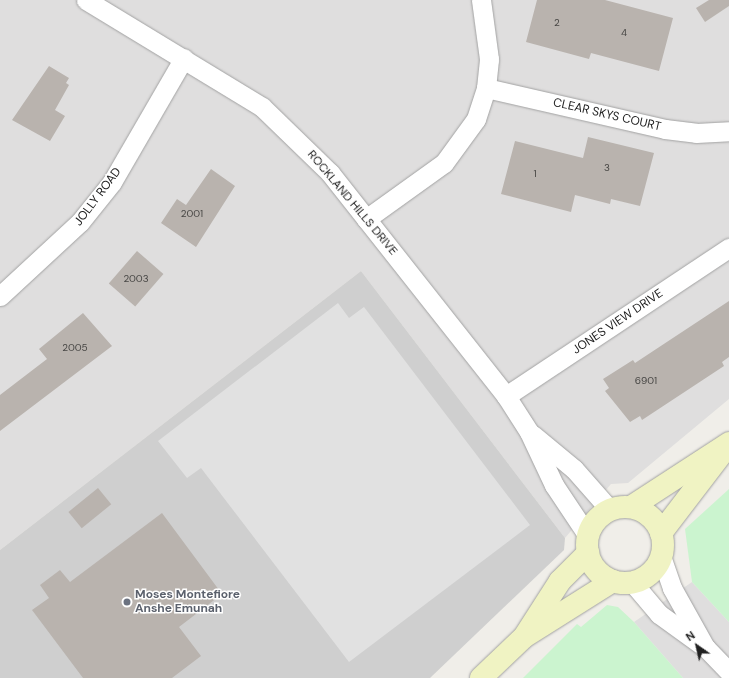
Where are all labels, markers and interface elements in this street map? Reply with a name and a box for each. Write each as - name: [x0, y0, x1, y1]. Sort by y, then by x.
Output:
- house number: 2: [554, 17, 560, 29]
- house number: 4: [621, 27, 627, 39]
- street label: CLEAR SKYS COURT: [552, 96, 662, 134]
- street label: ROCKLAND HILLS DRIVE: [304, 148, 400, 258]
- house number: 3: [604, 162, 610, 174]
- street label: JOLLY ROAD: [72, 165, 124, 229]
- house number: 1: [533, 168, 537, 180]
- house number: 2001: [181, 208, 203, 220]
- house number: 2003: [123, 273, 149, 285]
- street label: JONES VIEW DRIVE: [570, 286, 666, 358]
- house number: 2005: [62, 342, 88, 354]
- house number: 6901: [635, 375, 657, 387]
- place label: Moses Montefiore Anshe Emunah: [135, 588, 240, 616]
- marker: Moses Montefiore Anshe Emunah: [122, 597, 132, 607]
- north arrow: [677, 626, 717, 666]
- text: N: [683, 628, 698, 644]

